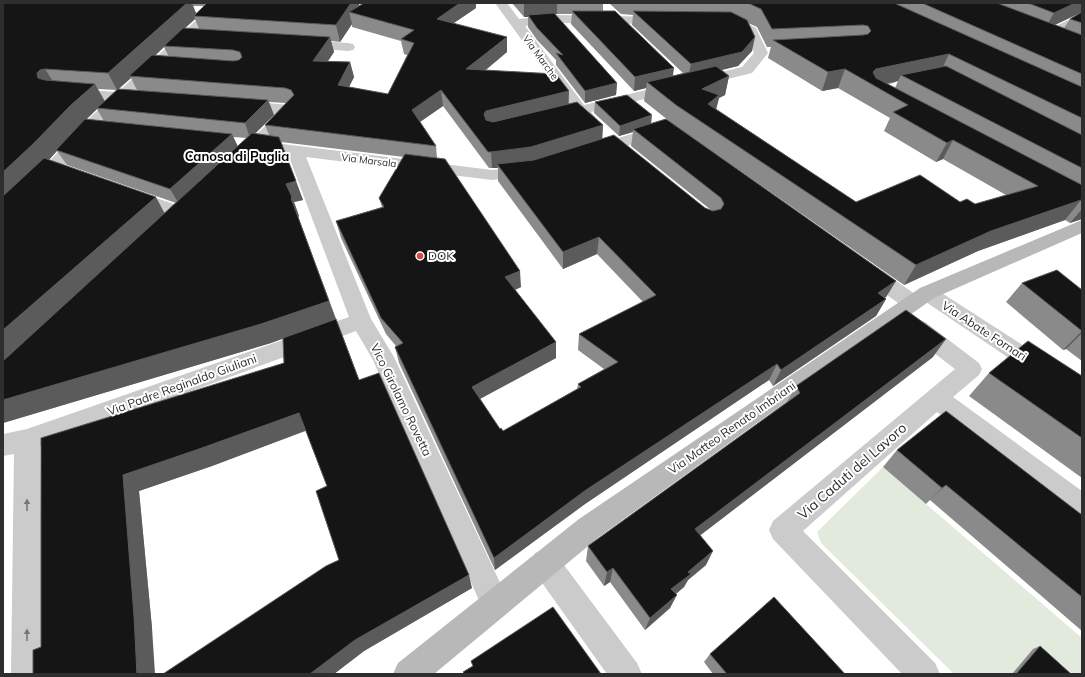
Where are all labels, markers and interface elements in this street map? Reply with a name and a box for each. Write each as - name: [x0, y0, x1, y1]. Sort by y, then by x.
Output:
- street label: Via Marche: [520, 32, 561, 82]
- district label: Canosa di Puglia: [185, 148, 289, 164]
- street label: Via Marsala: [341, 151, 397, 170]
- place label: DOK: [428, 248, 454, 263]
- marker: DOK: [415, 251, 425, 261]
- street label: Via Abate Fornari: [939, 298, 1029, 364]
- street label: Vico Girolamo Rovetta: [368, 341, 435, 459]
- street label: Via Padre Reginaldo Giuliani: [105, 350, 259, 419]
- street label: Via Matteo Renato Imbriani: [665, 378, 798, 477]
- street label: Via Caduti del Lavoro: [794, 419, 910, 523]
- one-way arrow: [24, 498, 30, 511]
- one-way arrow: [24, 628, 30, 641]

